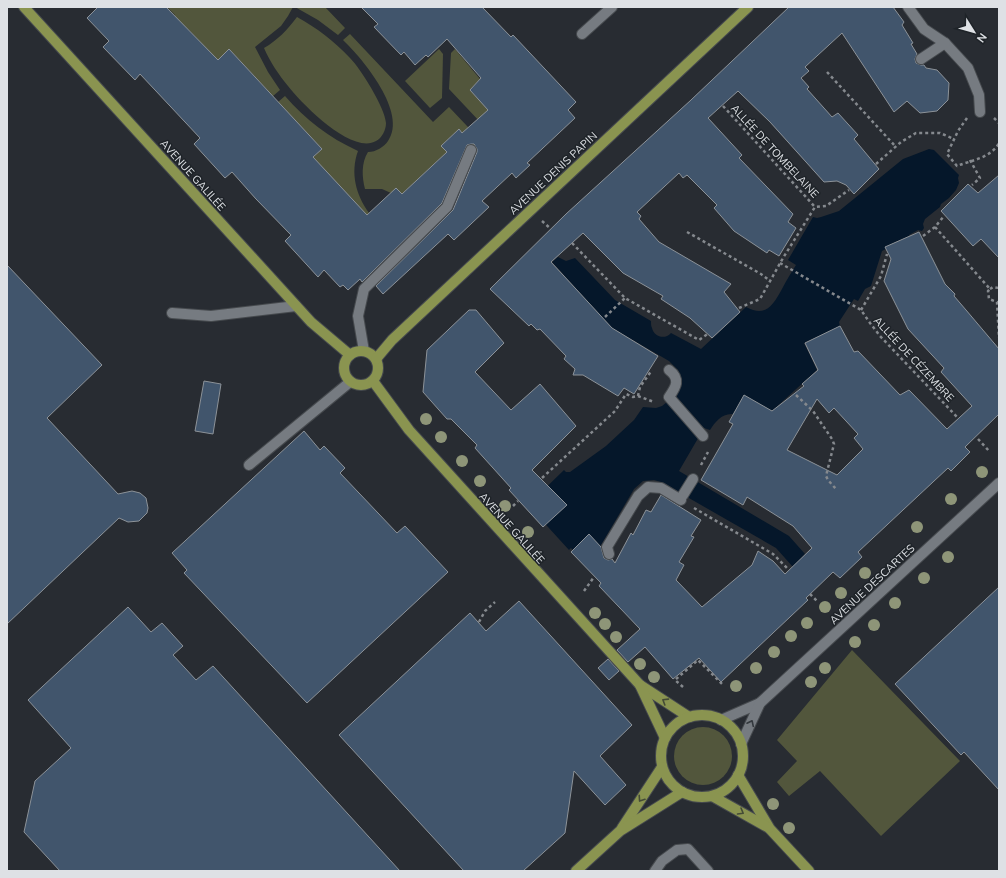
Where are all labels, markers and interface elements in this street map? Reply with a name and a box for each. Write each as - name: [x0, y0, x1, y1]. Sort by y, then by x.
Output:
- north arrow: [954, 12, 994, 52]
- text: N: [974, 30, 990, 46]
- street label: ALLÉE DE TOMBELAINE: [728, 101, 822, 201]
- street label: AVENUE DENIS PAPIN: [506, 129, 600, 217]
- street label: AVENUE GALILÉE: [157, 136, 229, 214]
- street label: ALLÉE DE CÉZEMBRE: [871, 313, 957, 405]
- street label: AVENUE GALILÉE: [476, 489, 548, 567]
- street label: AVENUE DESCARTES: [827, 541, 918, 627]
- one-way arrow: [662, 699, 669, 706]
- one-way arrow: [746, 720, 754, 728]
- one-way arrow: [638, 795, 646, 802]
- one-way arrow: [737, 808, 744, 815]

